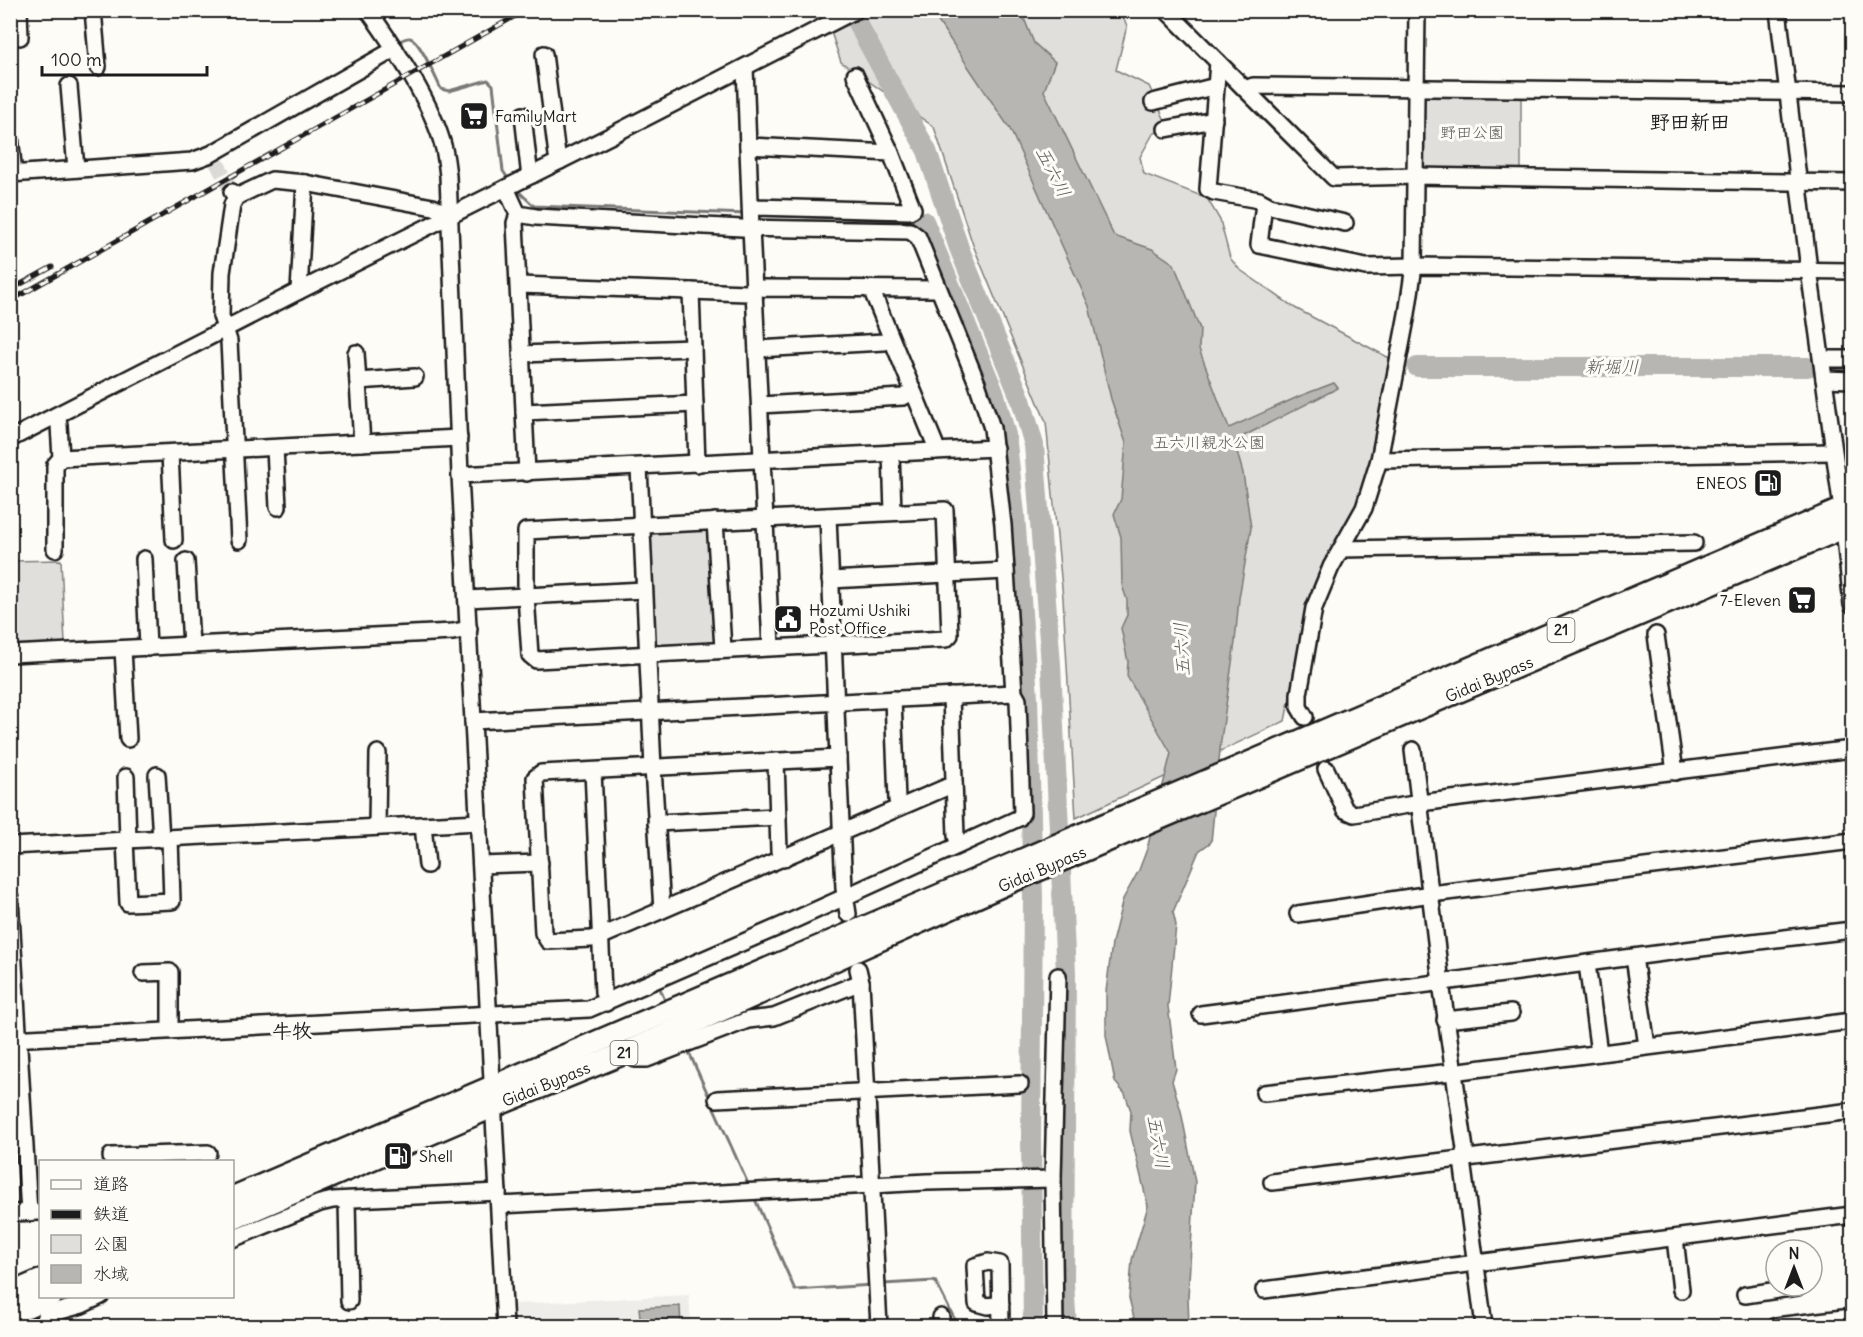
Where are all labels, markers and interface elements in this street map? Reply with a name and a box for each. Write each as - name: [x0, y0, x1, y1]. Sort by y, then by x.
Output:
- scale bar: [42, 39, 207, 77]
- text: 100 m: [51, 48, 102, 71]
- supermarket icon: FamilyMart: [458, 100, 490, 132]
- place label: FamilyMart: [495, 106, 577, 126]
- district label: 野田新田: [1650, 109, 1730, 134]
- park label: 野田公園: [1440, 122, 1504, 142]
- water label: 五六川: [1031, 142, 1076, 201]
- water label: 新堀川: [1585, 355, 1639, 378]
- park label: 五六川親水公園: [1153, 432, 1265, 452]
- fuel station icon: ENEOS: [1752, 467, 1784, 499]
- place label: ENEOS: [1696, 473, 1747, 493]
- supermarket icon: 7-Eleven: [1786, 584, 1818, 616]
- place label: 7-Eleven: [1720, 590, 1781, 610]
- place label: Hozumi Ushiki Post Office: [809, 600, 910, 638]
- public building icon: Hozumi Ushiki Post Office: [772, 603, 804, 635]
- road number: 21: [1548, 618, 1574, 642]
- water label: 五六川: [1169, 621, 1194, 677]
- street label: Gidai Bypass: [1442, 652, 1536, 706]
- street label: Gidai Bypass: [995, 842, 1089, 896]
- district label: 牛牧: [272, 1018, 312, 1043]
- road number: 21: [610, 1041, 638, 1065]
- street label: Gidai Bypass: [499, 1057, 593, 1111]
- water label: 五六川: [1142, 1113, 1175, 1170]
- fuel station icon: Shell: [382, 1140, 414, 1172]
- place label: Shell: [419, 1146, 453, 1166]
- legend: [39, 1160, 234, 1298]
- text: 道路: [93, 1172, 129, 1195]
- text: 鉄道: [93, 1202, 129, 1225]
- text: 公園: [93, 1232, 129, 1255]
- north arrow: [1764, 1238, 1824, 1298]
- text: N: [1788, 1243, 1800, 1263]
- text: 水域: [93, 1262, 129, 1285]

